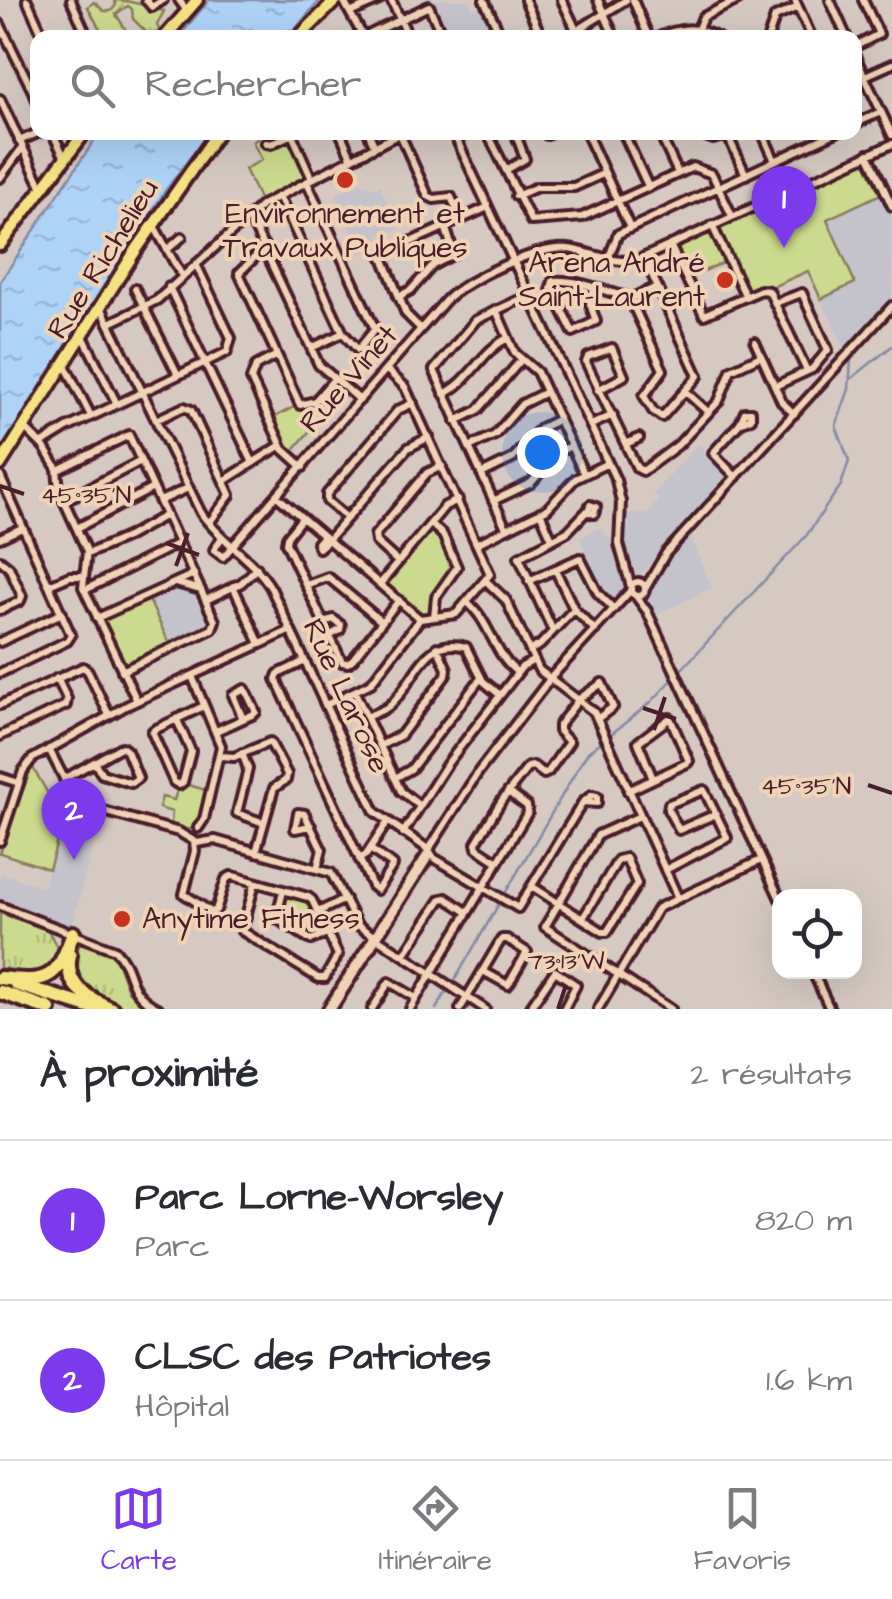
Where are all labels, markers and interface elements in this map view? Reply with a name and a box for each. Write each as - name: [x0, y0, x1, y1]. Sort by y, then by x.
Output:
- search box: [30, 30, 862, 140]
- icon: search: [65, 58, 120, 113]
- text: Rechercher: [145, 59, 361, 111]
- pin: 1: [752, 166, 816, 248]
- marker: Environnement et Travaux Publiques: [334, 169, 356, 191]
- street label: Rue Richelieu: [37, 171, 169, 347]
- place label: Environnement et Travaux Publiques: [222, 193, 468, 269]
- place label: Arena André Saint-Laurent: [518, 242, 705, 318]
- marker: Arena André Saint-Laurent: [714, 269, 736, 291]
- street label: Rue Vinet: [290, 316, 408, 442]
- your location: [517, 427, 568, 478]
- text: 45°35'N: [41, 478, 131, 513]
- street label: Rue Larose: [292, 612, 400, 780]
- text: 45°35'N: [761, 769, 851, 804]
- pin: 2: [42, 778, 106, 860]
- map controls: [772, 889, 862, 979]
- button: locate: [772, 889, 862, 979]
- place label: Anytime Fitness: [142, 898, 360, 941]
- marker: Anytime Fitness: [111, 908, 133, 930]
- text: 73°13'W: [527, 944, 605, 979]
- text: À proximité: [40, 1045, 259, 1103]
- text: 2 résultats: [690, 1052, 852, 1097]
- text: Parc Lorne-Worsley: [135, 1172, 503, 1224]
- text: 1: [70, 1198, 75, 1243]
- text: 820 m: [755, 1198, 852, 1243]
- text: Parc: [135, 1224, 210, 1269]
- text: CLSC des Patriotes: [135, 1332, 491, 1384]
- text: 2: [63, 1358, 82, 1403]
- text: 1.6 km: [766, 1358, 852, 1403]
- text: Hôpital: [135, 1384, 229, 1429]
- tab: Carte: [101, 1481, 177, 1580]
- tab: Itinéraire: [378, 1481, 492, 1580]
- tab: Favoris: [694, 1481, 791, 1580]

